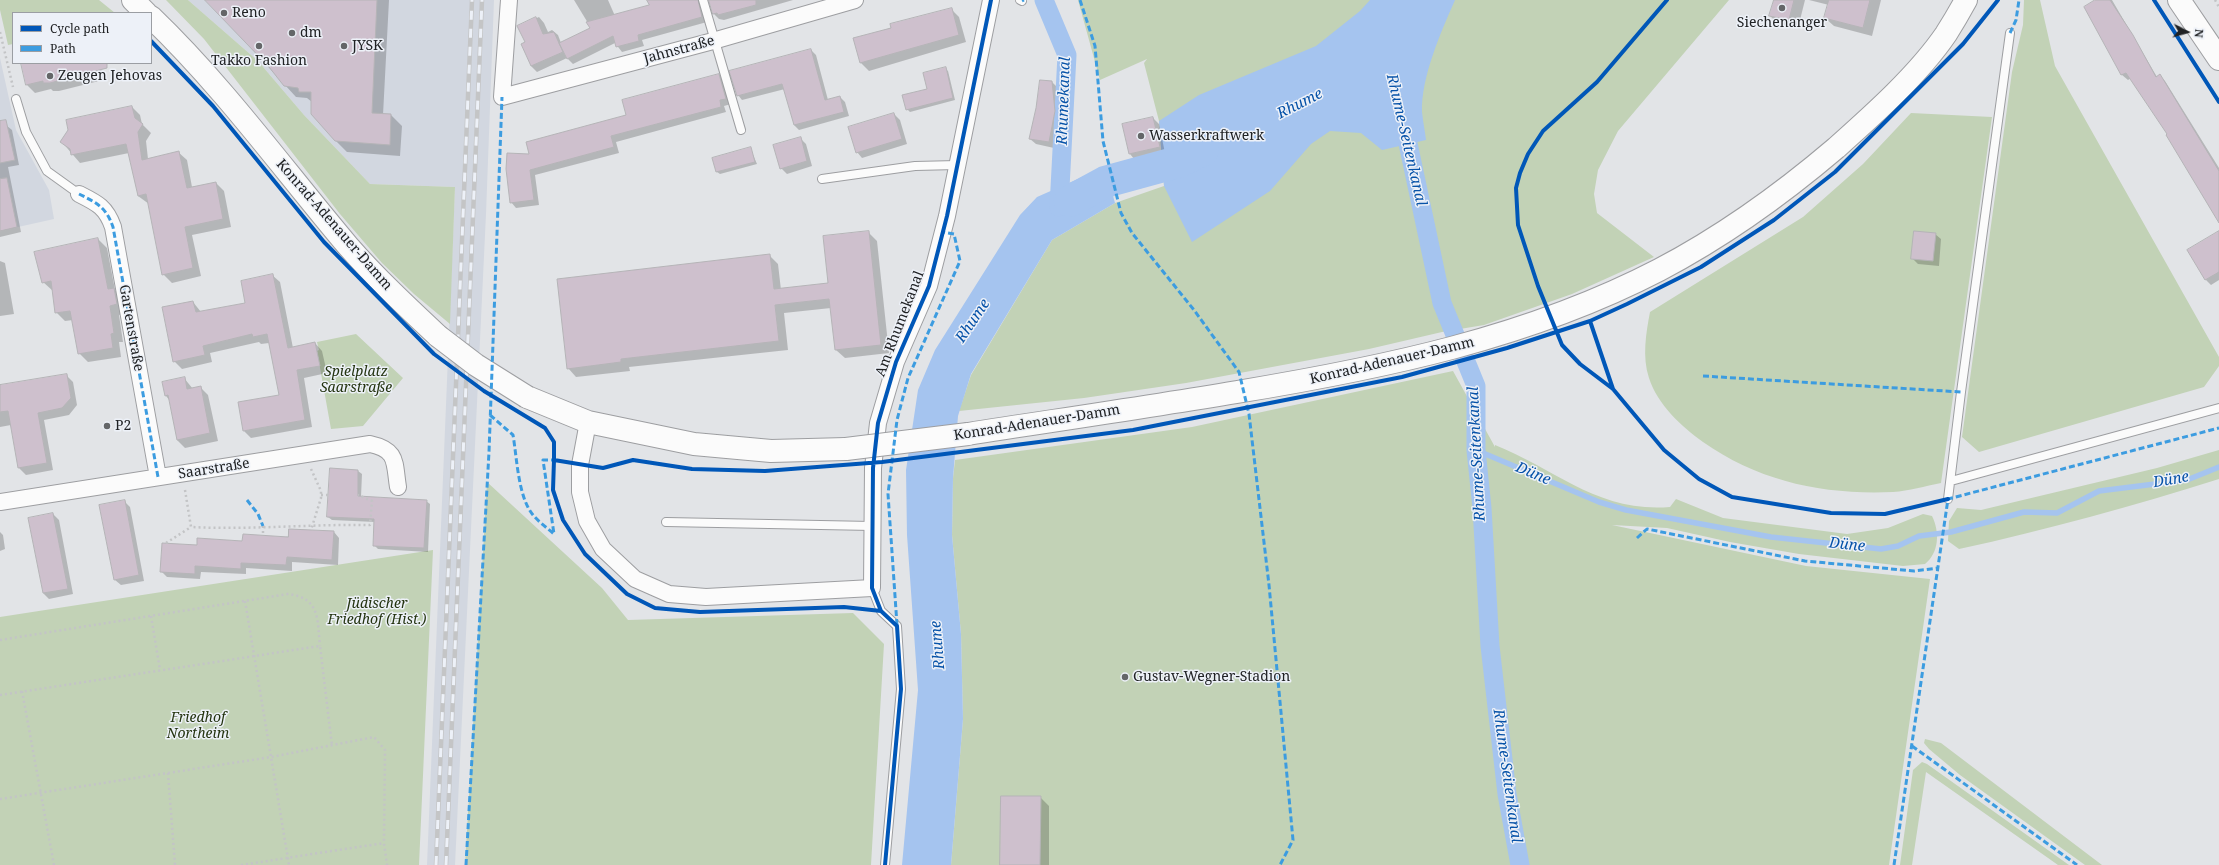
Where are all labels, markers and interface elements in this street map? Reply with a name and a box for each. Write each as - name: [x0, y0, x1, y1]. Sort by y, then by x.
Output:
- marker: Siechenanger: [1777, 3, 1787, 13]
- place label: Reno: [232, 5, 266, 21]
- marker: Reno: [219, 8, 229, 18]
- legend: [12, 12, 152, 64]
- north arrow: [2167, 12, 2207, 52]
- place label: Siechenanger: [1737, 15, 1827, 31]
- text: Cycle path: [50, 20, 109, 37]
- place label: dm: [300, 25, 322, 41]
- marker: dm: [287, 28, 297, 38]
- text: N: [2192, 28, 2207, 38]
- street label: Jahnstraße: [642, 32, 716, 68]
- place label: JYSK: [352, 38, 383, 54]
- text: Path: [50, 40, 76, 57]
- marker: Takko Fashion: [254, 41, 264, 51]
- marker: JYSK: [339, 41, 349, 51]
- place label: Takko Fashion: [211, 53, 307, 69]
- water label: Rhumekanal: [1053, 57, 1075, 145]
- place label: Zeugen Jehovas: [58, 68, 162, 84]
- marker: Zeugen Jehovas: [45, 71, 55, 81]
- water label: Rhume-Seitenkanal: [1382, 72, 1430, 208]
- water label: Rhume: [1274, 85, 1326, 123]
- place label: Wasserkraftwerk: [1149, 128, 1264, 144]
- marker: Wasserkraftwerk: [1136, 131, 1146, 141]
- street label: Konrad-Adenauer-Damm: [272, 156, 396, 294]
- street label: Am Rhumekanal: [872, 269, 928, 379]
- street label: Gartenstraße: [115, 283, 147, 373]
- water label: Rhume: [952, 296, 994, 346]
- street label: Konrad-Adenauer-Damm: [1308, 334, 1476, 388]
- park label: Spielplatz Saarstraße: [320, 364, 392, 396]
- water label: Rhume-Seitenkanal: [1464, 386, 1490, 522]
- street label: Konrad-Adenauer-Damm: [953, 402, 1121, 444]
- place label: P2: [115, 418, 131, 434]
- marker: P2: [102, 421, 112, 431]
- street label: Saarstraße: [177, 455, 251, 483]
- water label: Düne: [1513, 459, 1553, 489]
- water label: Düne: [2152, 468, 2190, 492]
- water label: Düne: [1828, 534, 1866, 556]
- park label: Jüdischer Friedhof (Hist.): [328, 596, 426, 628]
- water label: Rhume: [927, 620, 949, 670]
- place label: Gustav-Wegner-Stadion: [1133, 669, 1290, 685]
- marker: Gustav-Wegner-Stadion: [1120, 672, 1130, 682]
- water label: Rhume-Seitenkanal: [1489, 708, 1525, 844]
- park label: Friedhof Northeim: [167, 710, 229, 742]

